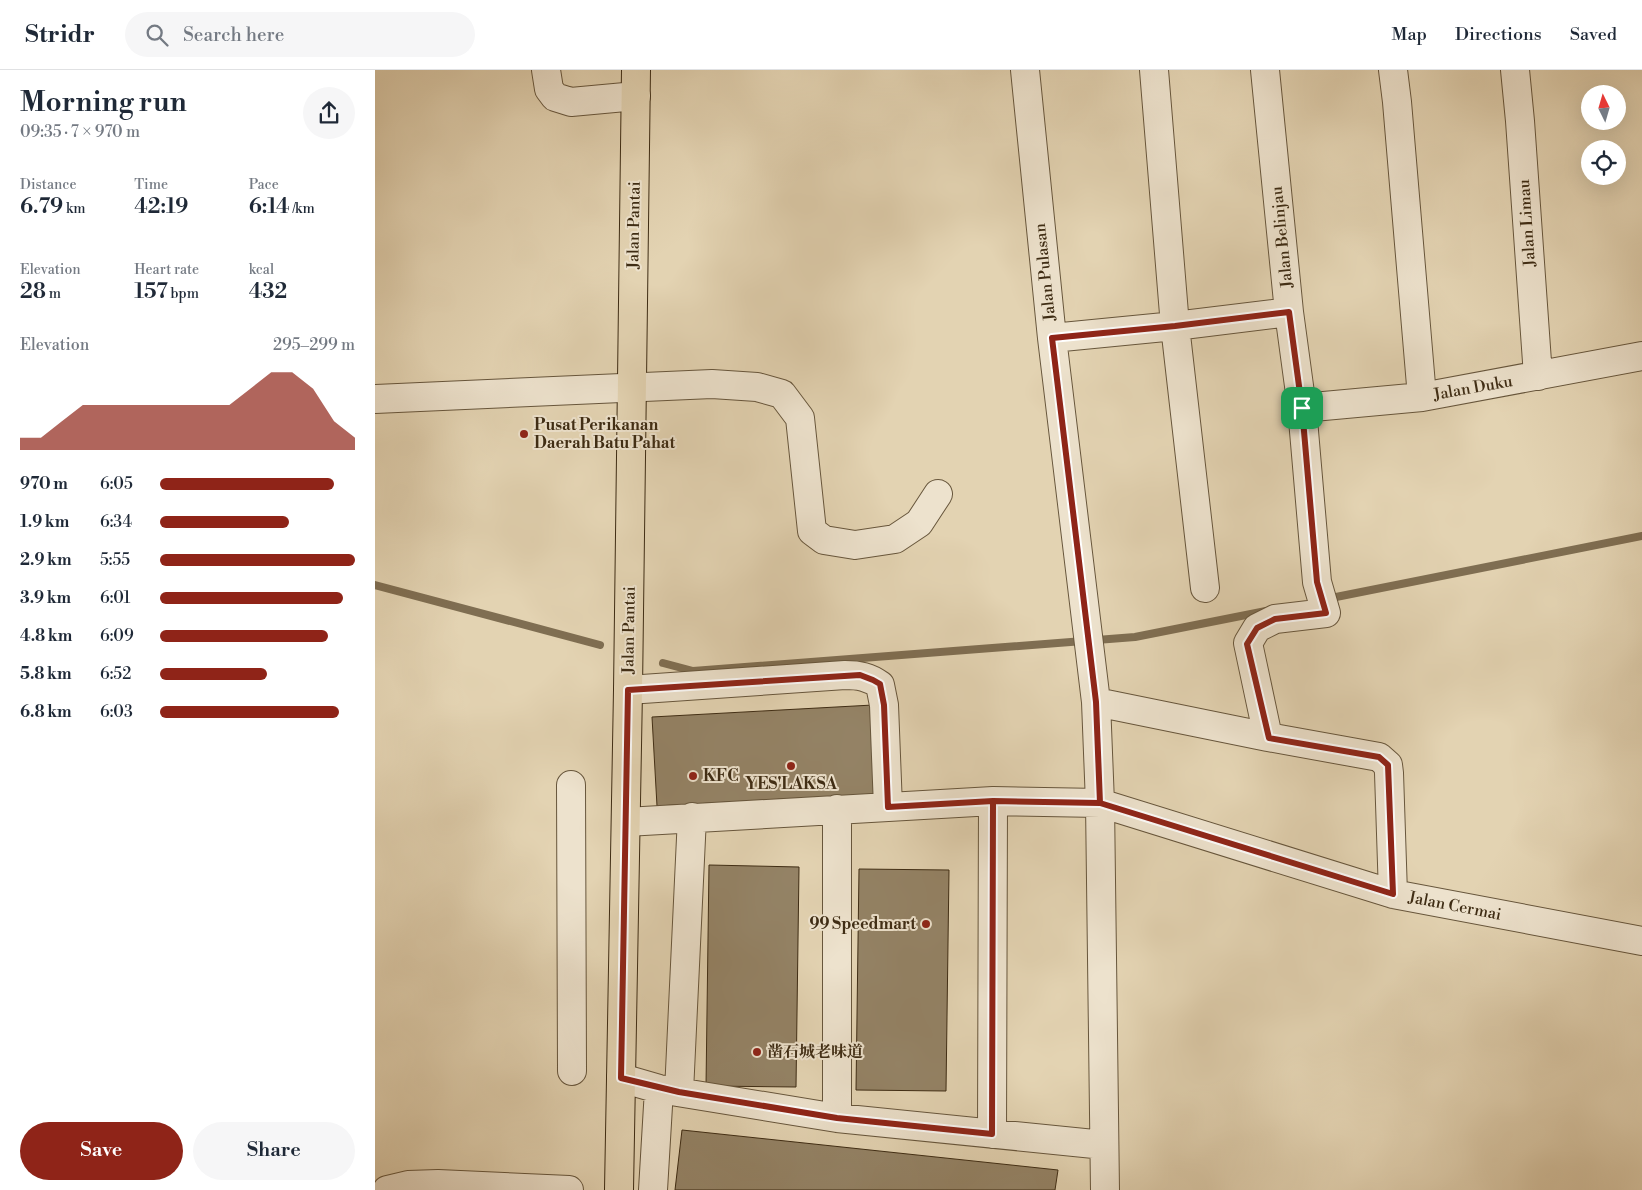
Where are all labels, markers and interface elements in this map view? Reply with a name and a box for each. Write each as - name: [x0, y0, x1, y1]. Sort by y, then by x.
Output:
- search box: [125, 12, 475, 57]
- text: Stridr: [25, 20, 95, 50]
- icon: search: [143, 21, 171, 49]
- text: Search here: [183, 23, 284, 47]
- text: Map: [1391, 23, 1427, 46]
- text: Directions: [1455, 23, 1542, 46]
- text: Saved: [1570, 23, 1617, 46]
- text: Morning run: [20, 85, 187, 120]
- north arrow: [1581, 85, 1626, 130]
- map controls: [1581, 85, 1626, 185]
- button: share: [303, 87, 355, 139]
- text: 09:35 · 7 × 970 m: [20, 122, 140, 142]
- button: locate: [1581, 140, 1626, 185]
- text: Distance: [20, 176, 77, 194]
- text: Time: [134, 176, 168, 194]
- text: Pace: [249, 176, 279, 194]
- street label: Jalan Limau: [1514, 179, 1540, 268]
- street label: Jalan Pantai: [623, 181, 645, 270]
- street label: Jalan Belinjau: [1267, 185, 1297, 290]
- text: 6.79: [20, 194, 63, 220]
- text: 42:19: [134, 194, 188, 220]
- text: 6:14: [249, 194, 290, 220]
- text: km: [63, 200, 85, 218]
- text: /km: [290, 200, 315, 218]
- street label: Jalan Pulasan: [1030, 222, 1060, 323]
- text: Elevation: [20, 261, 81, 279]
- text: Heart rate: [134, 261, 199, 279]
- text: kcal: [249, 261, 274, 279]
- text: 28: [20, 279, 46, 305]
- text: 157: [134, 279, 168, 305]
- text: 432: [249, 279, 287, 305]
- text: m: [46, 285, 61, 303]
- text: bpm: [168, 285, 199, 303]
- text: Elevation: [20, 335, 89, 355]
- text: 295–299 m: [273, 335, 355, 355]
- street label: Jalan Duku: [1431, 371, 1514, 405]
- pin: [1281, 387, 1323, 429]
- icon: arrive: [1288, 394, 1316, 422]
- place label: Pusat Perikanan Daerah Batu Pahat: [534, 415, 676, 453]
- marker: Pusat Perikanan Daerah Batu Pahat: [518, 428, 530, 440]
- text: 970 m: [20, 474, 68, 494]
- text: 6:05: [100, 474, 133, 494]
- text: 1.9 km: [20, 512, 69, 532]
- text: 6:34: [100, 512, 132, 532]
- text: 2.9 km: [20, 550, 71, 570]
- text: 5:55: [100, 550, 130, 570]
- street label: Jalan Pantai: [618, 586, 640, 675]
- text: 3.9 km: [20, 588, 71, 608]
- text: 6:01: [100, 588, 130, 608]
- text: 4.8 km: [20, 626, 72, 646]
- text: 6:09: [100, 626, 134, 646]
- text: 5.8 km: [20, 664, 72, 684]
- text: 6:52: [100, 664, 131, 684]
- text: 6.8 km: [20, 702, 72, 722]
- text: 6:03: [100, 702, 133, 722]
- marker: YES'LAKSA: [785, 760, 797, 772]
- place label: KFC: [703, 766, 739, 786]
- marker: KFC: [687, 770, 699, 782]
- place label: YES'LAKSA: [745, 774, 838, 794]
- street label: Jalan Cermai: [1406, 887, 1503, 925]
- place label: 99 Speedmart: [809, 914, 916, 934]
- marker: 99 Speedmart: [920, 918, 932, 930]
- place label: 凿石城老味道: [767, 1042, 863, 1062]
- marker: 凿石城老味道: [751, 1046, 763, 1058]
- button: Save: [20, 1122, 183, 1180]
- button: Share: [193, 1122, 355, 1180]

